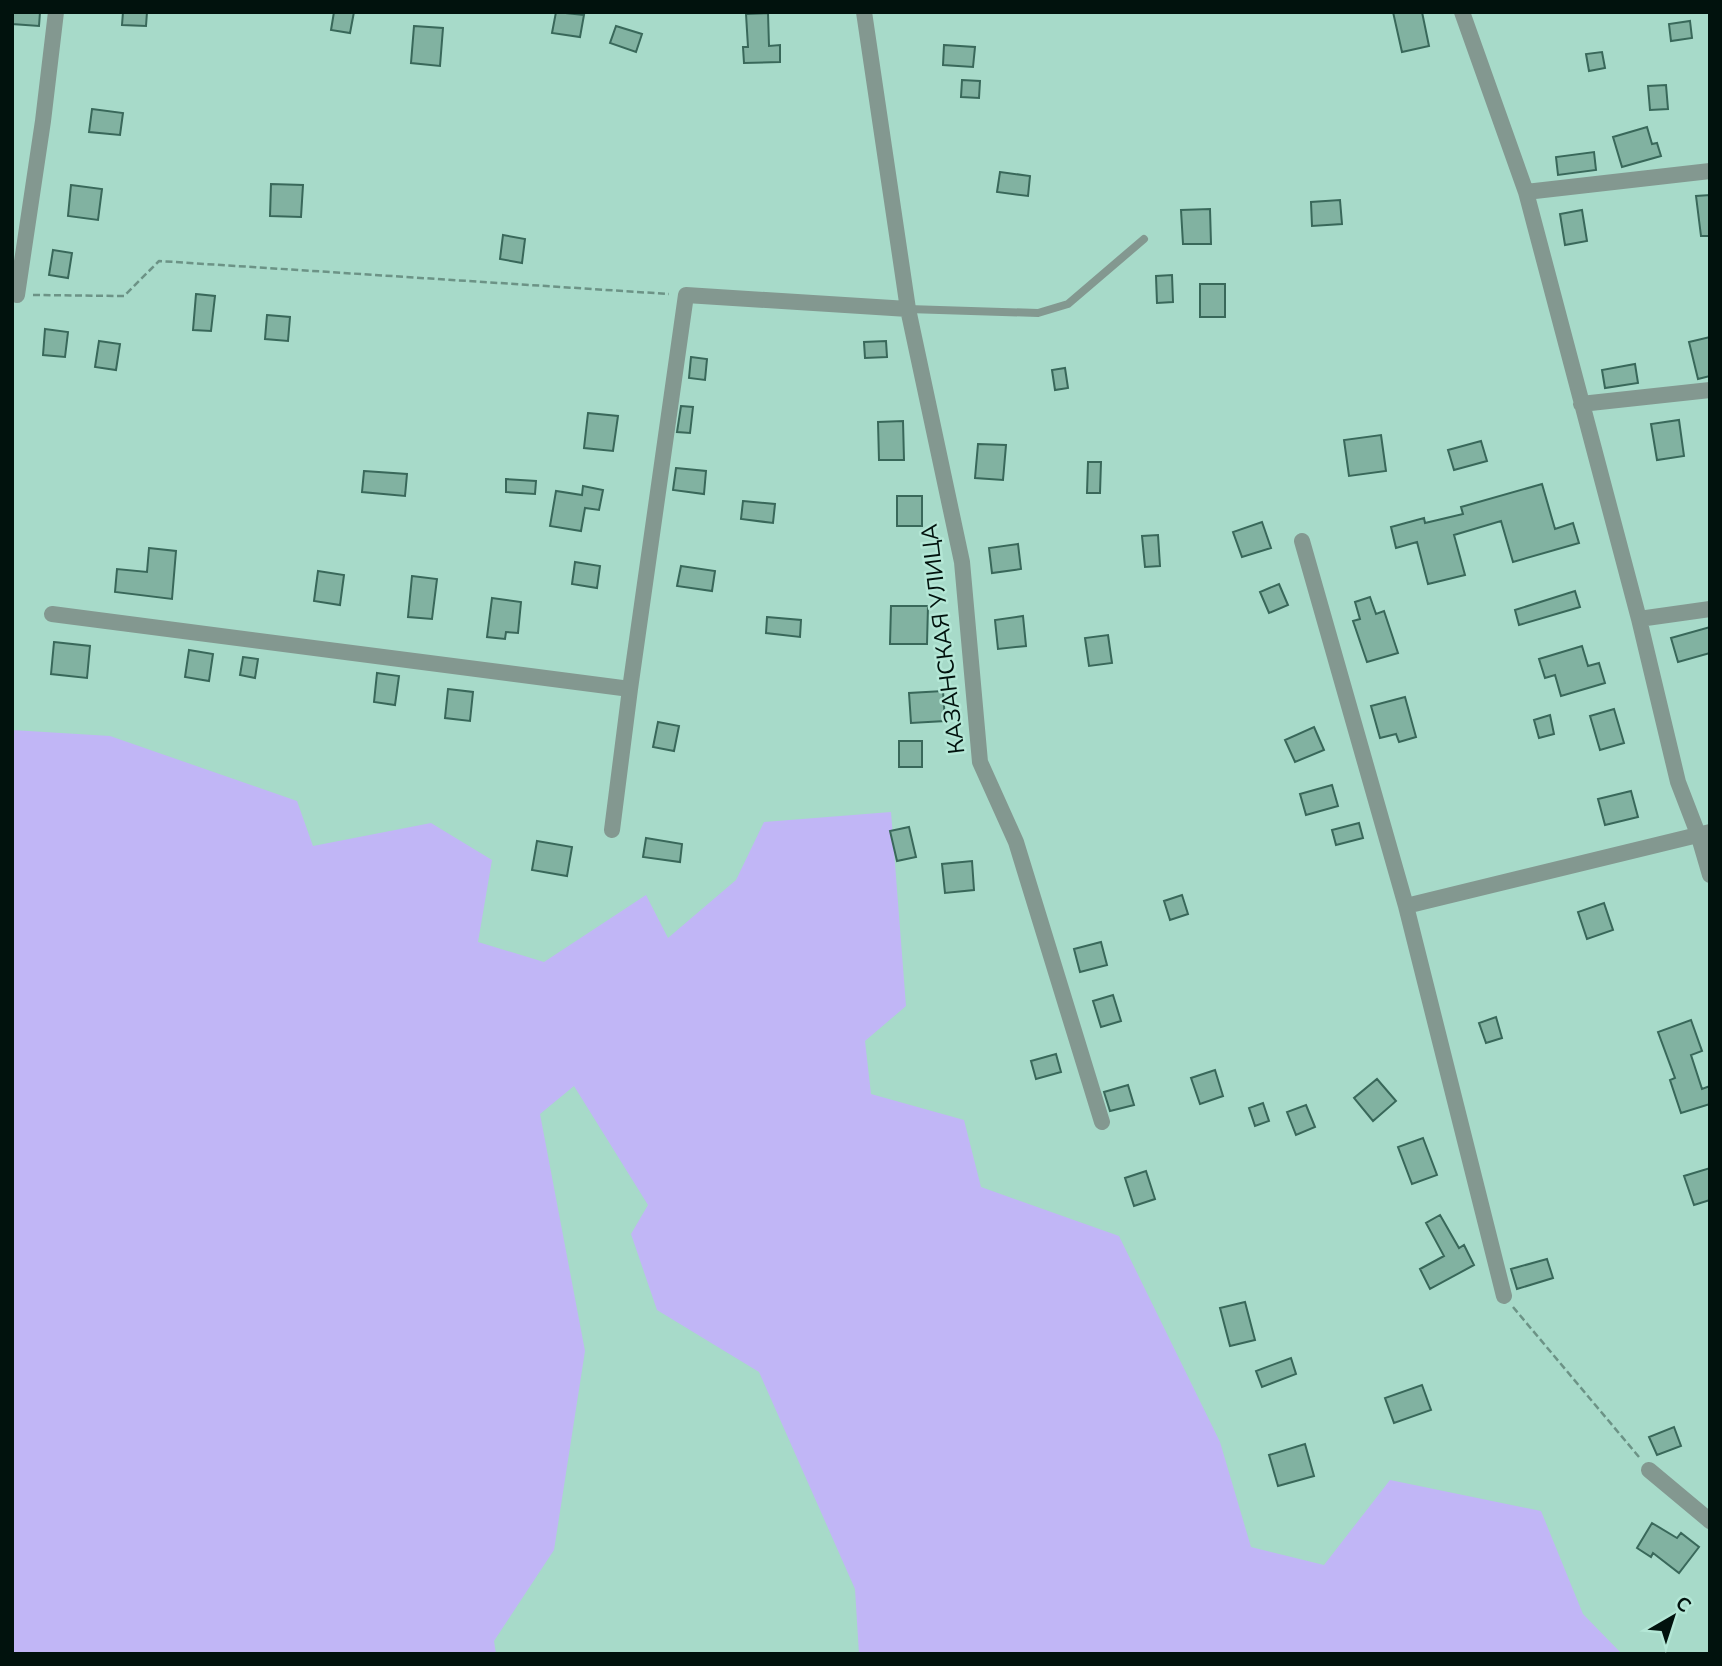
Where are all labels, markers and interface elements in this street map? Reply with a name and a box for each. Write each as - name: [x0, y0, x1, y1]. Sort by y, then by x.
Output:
- street label: КАЗАНСКАЯ УЛИЦА: [913, 522, 972, 756]
- north arrow: [1638, 1582, 1708, 1652]
- text: С: [1670, 1590, 1696, 1619]

